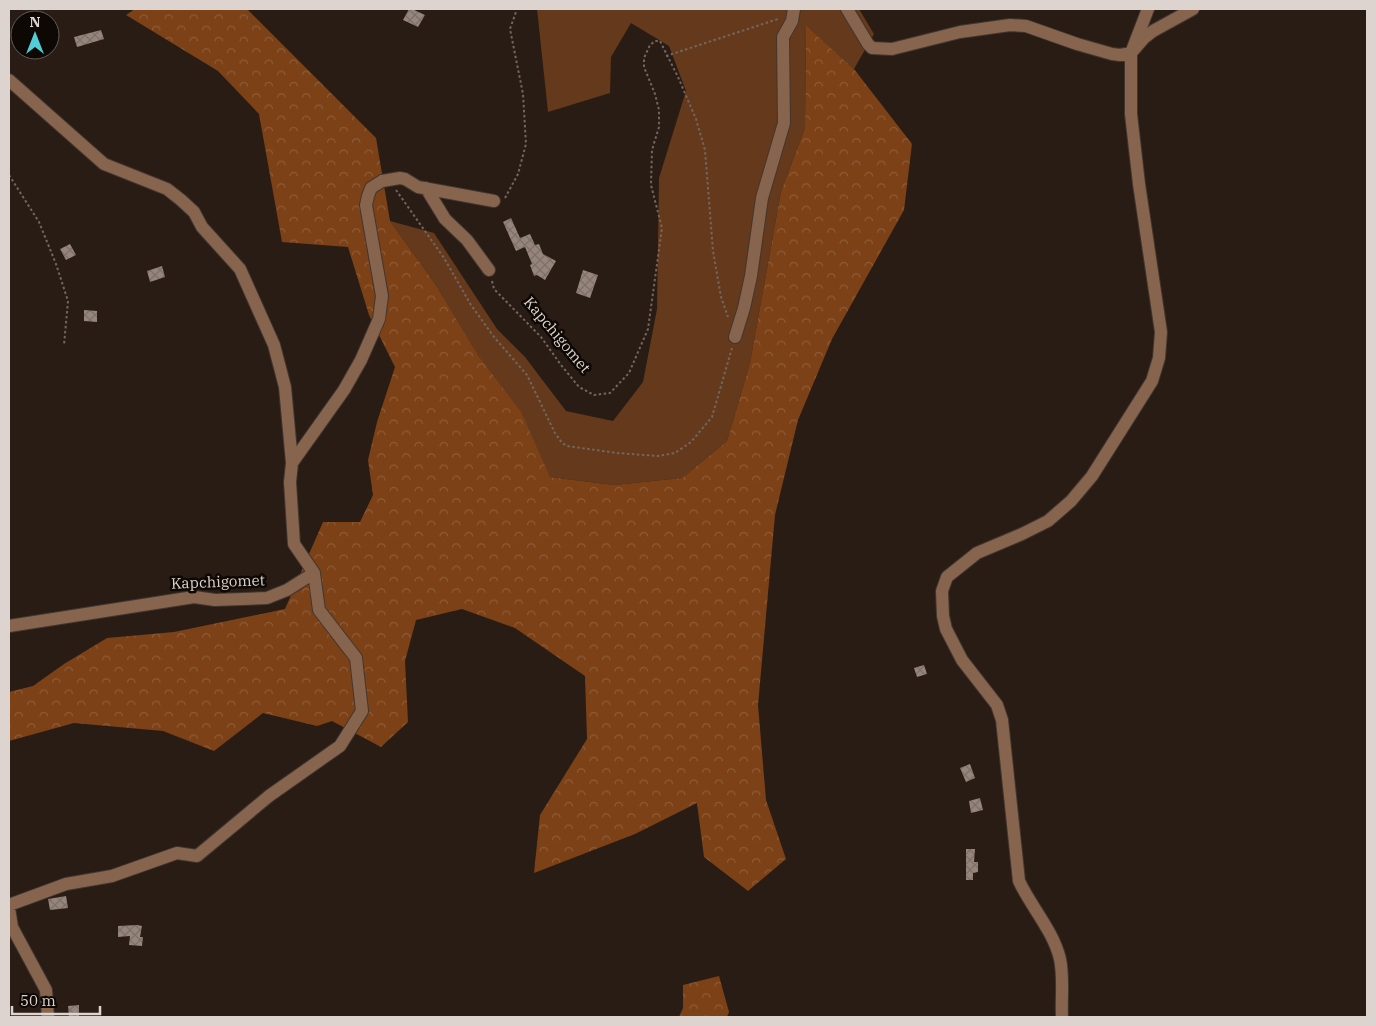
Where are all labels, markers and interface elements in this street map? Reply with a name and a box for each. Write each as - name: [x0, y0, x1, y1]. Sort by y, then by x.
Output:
- north arrow: [10, 10, 60, 60]
- text: N: [29, 13, 41, 31]
- street label: Kapchigomet: [520, 293, 595, 377]
- street label: Kapchigomet: [171, 570, 265, 593]
- scale bar: [12, 984, 100, 1016]
- text: 50 m: [20, 991, 56, 1010]

